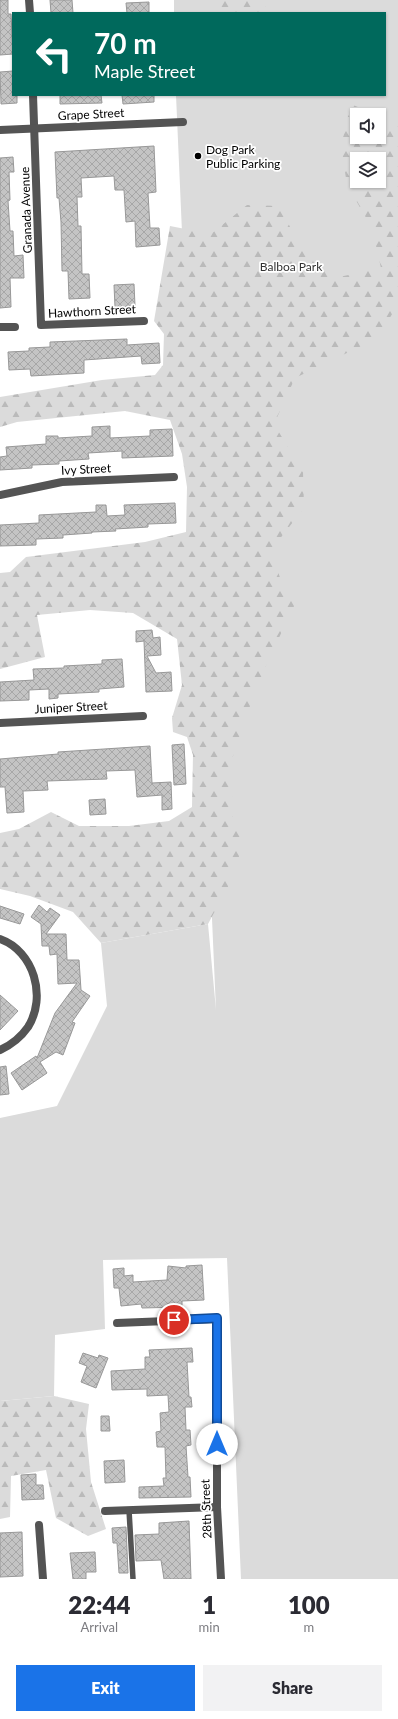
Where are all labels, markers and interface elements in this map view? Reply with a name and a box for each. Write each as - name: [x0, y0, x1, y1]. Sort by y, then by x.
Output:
- text: 70 m: [94, 26, 157, 60]
- icon: left: [28, 28, 80, 80]
- text: Maple Street: [94, 60, 195, 82]
- street label: Grape Street: [57, 105, 125, 123]
- map controls: [350, 108, 386, 188]
- button: sound: [350, 108, 386, 144]
- place label: Dog Park Public Parking: [206, 142, 280, 171]
- marker: Dog Park Public Parking: [193, 151, 203, 161]
- button: layers: [350, 152, 386, 188]
- street label: Granada Avenue: [17, 166, 35, 254]
- park label: Balboa Park: [260, 259, 323, 274]
- street label: Hawthorn Street: [48, 301, 137, 321]
- street label: Ivy Street: [61, 460, 112, 478]
- street label: Juniper Street: [34, 698, 109, 716]
- pin: [157, 1303, 191, 1337]
- icon: arrive: [163, 1309, 185, 1331]
- position arrow: [196, 1423, 238, 1465]
- street label: 28th Street: [197, 1478, 215, 1539]
- text: 22:44: [68, 1590, 130, 1619]
- text: 1: [202, 1590, 216, 1619]
- text: 100: [288, 1590, 330, 1619]
- text: Arrival: [81, 1619, 118, 1635]
- text: min: [199, 1619, 220, 1635]
- text: m: [303, 1619, 314, 1635]
- button: Exit: [16, 1665, 195, 1711]
- button: Share: [203, 1665, 382, 1711]

